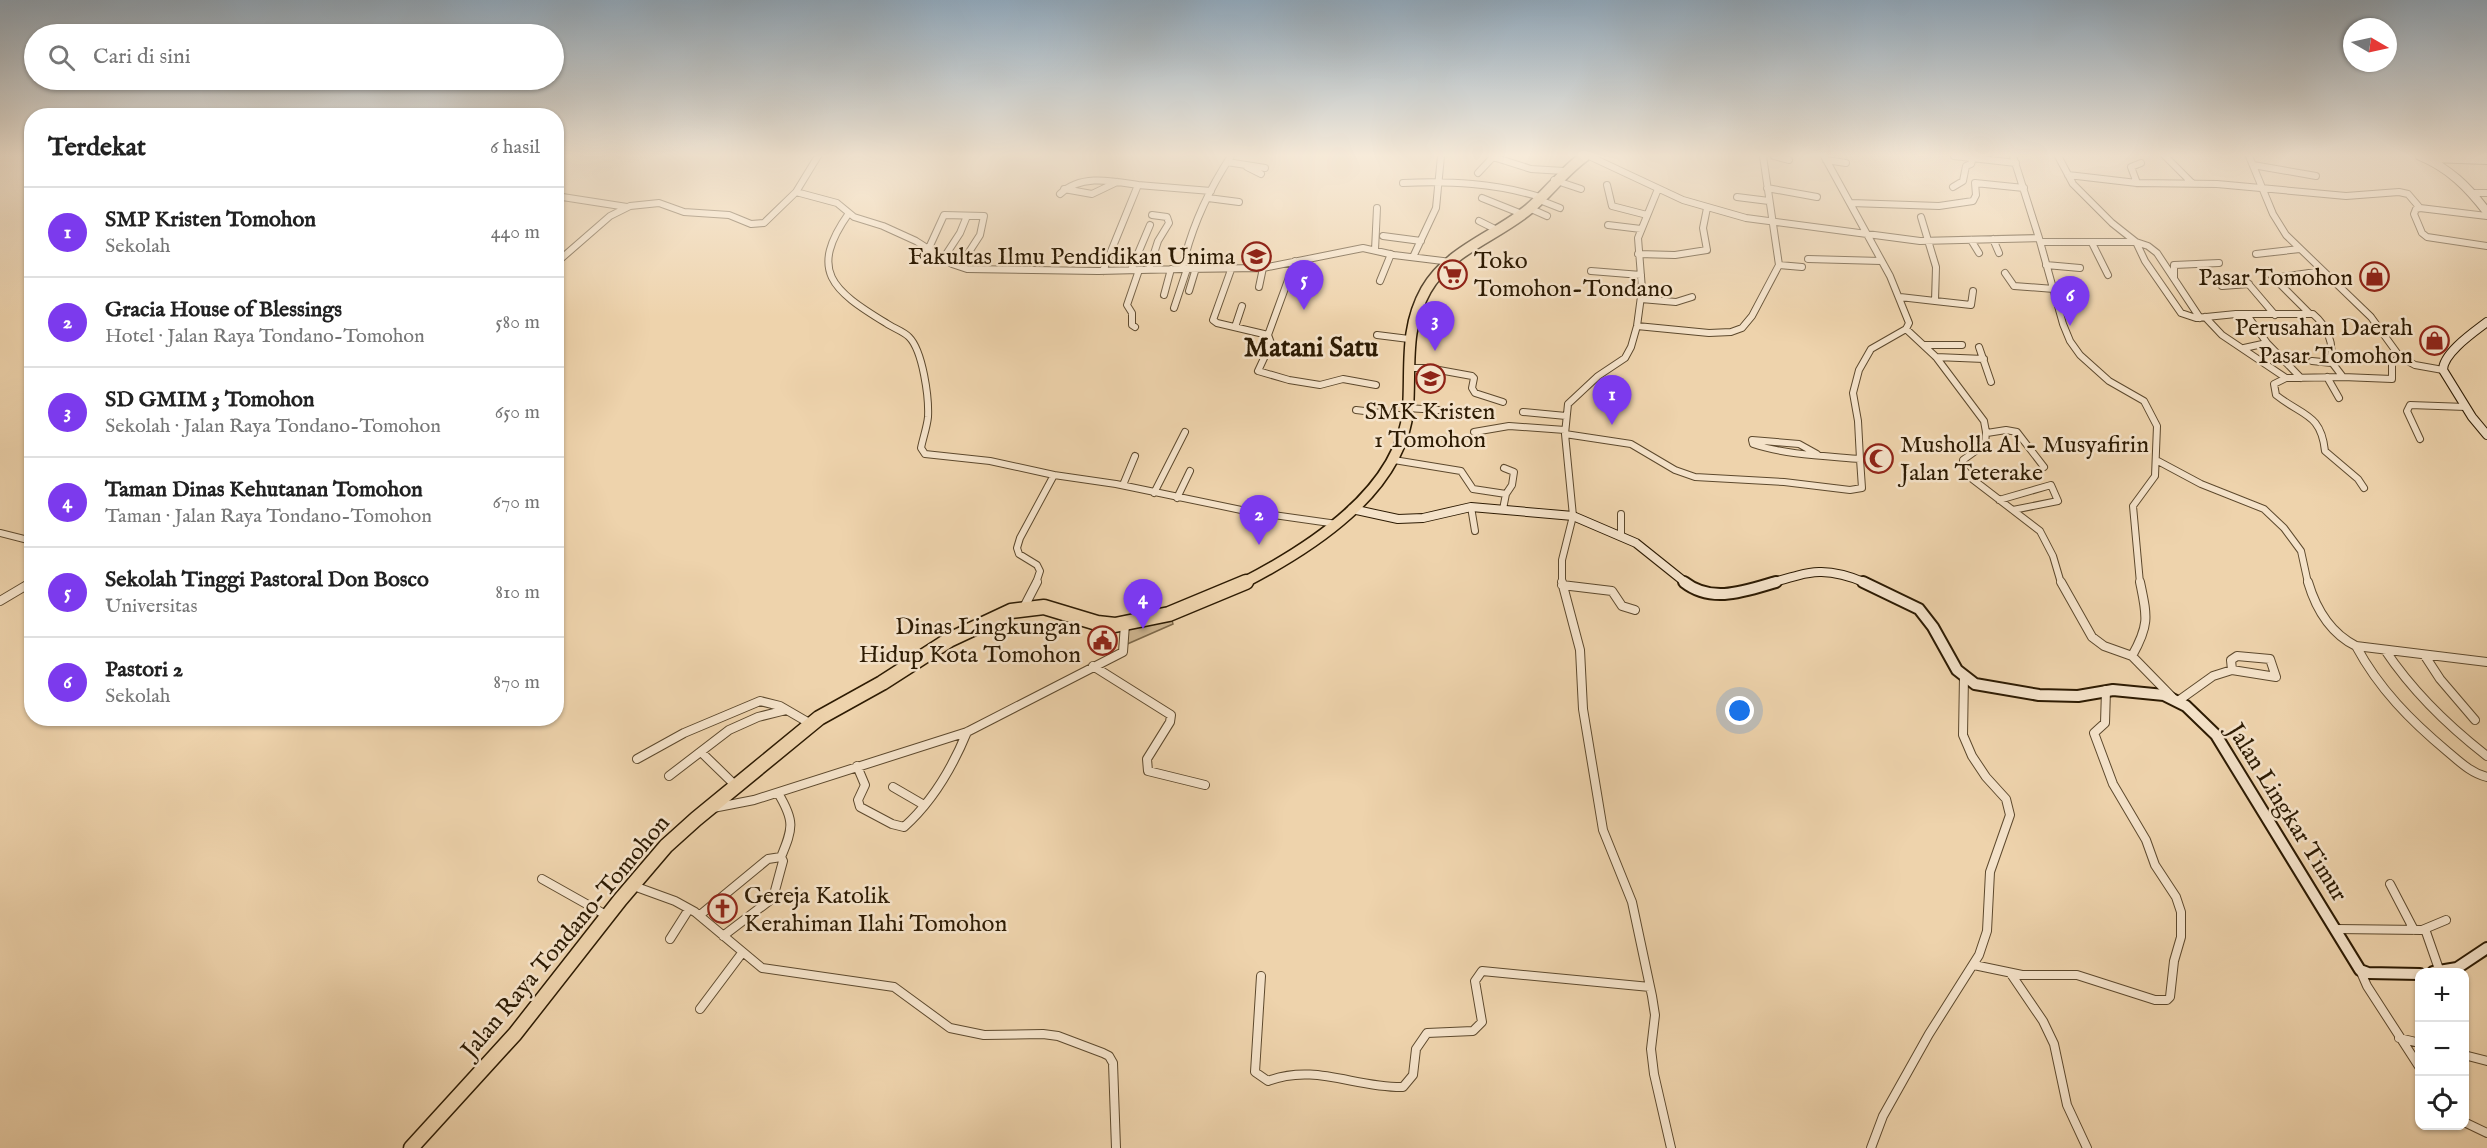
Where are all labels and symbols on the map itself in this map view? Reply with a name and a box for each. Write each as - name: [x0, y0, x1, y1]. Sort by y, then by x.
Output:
- north arrow: [2343, 18, 2397, 72]
- school or university icon: Fakultas Ilmu Pendidikan Unima: [1240, 240, 1272, 272]
- place label: Fakultas Ilmu Pendidikan Unima: [908, 242, 1236, 273]
- place label: Toko Tomohon-Tondano: [1474, 246, 1673, 305]
- supermarket icon: Toko Tomohon-Tondano: [1437, 258, 1469, 290]
- pin: 5: [1284, 260, 1324, 310]
- shop icon: Pasar Tomohon: [2358, 261, 2390, 293]
- place label: Pasar Tomohon: [2198, 263, 2353, 294]
- pin: 6: [2050, 276, 2090, 326]
- pin: 3: [1416, 302, 1454, 351]
- place label: Perusahan Daerah Pasar Tomohon: [2235, 313, 2413, 372]
- shop icon: Perusahan Daerah Pasar Tomohon: [2418, 325, 2450, 357]
- district label: Matani Satu: [1244, 332, 1378, 366]
- school or university icon: SMK Kristen 1 Tomohon: [1414, 362, 1446, 394]
- pin: 1: [1592, 376, 1632, 425]
- place label: SMK Kristen 1 Tomohon: [1365, 397, 1495, 456]
- place label: Musholla Al - Musyafirin Jalan Teterake: [1897, 430, 2149, 489]
- mosque icon: Musholla Al - Musyafirin Jalan Teterake: [1863, 442, 1895, 474]
- pin: 2: [1240, 496, 1278, 545]
- pin: 4: [1124, 580, 1162, 629]
- place label: Dinas Lingkungan Hidup Kota Tomohon: [859, 612, 1081, 671]
- public building icon: Dinas Lingkungan Hidup Kota Tomohon: [1086, 624, 1118, 656]
- your location: [1725, 696, 1754, 725]
- street label: Jalan Lingkar Timur: [2218, 715, 2354, 908]
- street label: Jalan Raya Tondano-Tomohon: [453, 809, 677, 1068]
- place label: Gereja Katolik Kerahiman Ilahi Tomohon: [744, 881, 1007, 940]
- church icon: Gereja Katolik Kerahiman Ilahi Tomohon: [707, 893, 739, 925]

